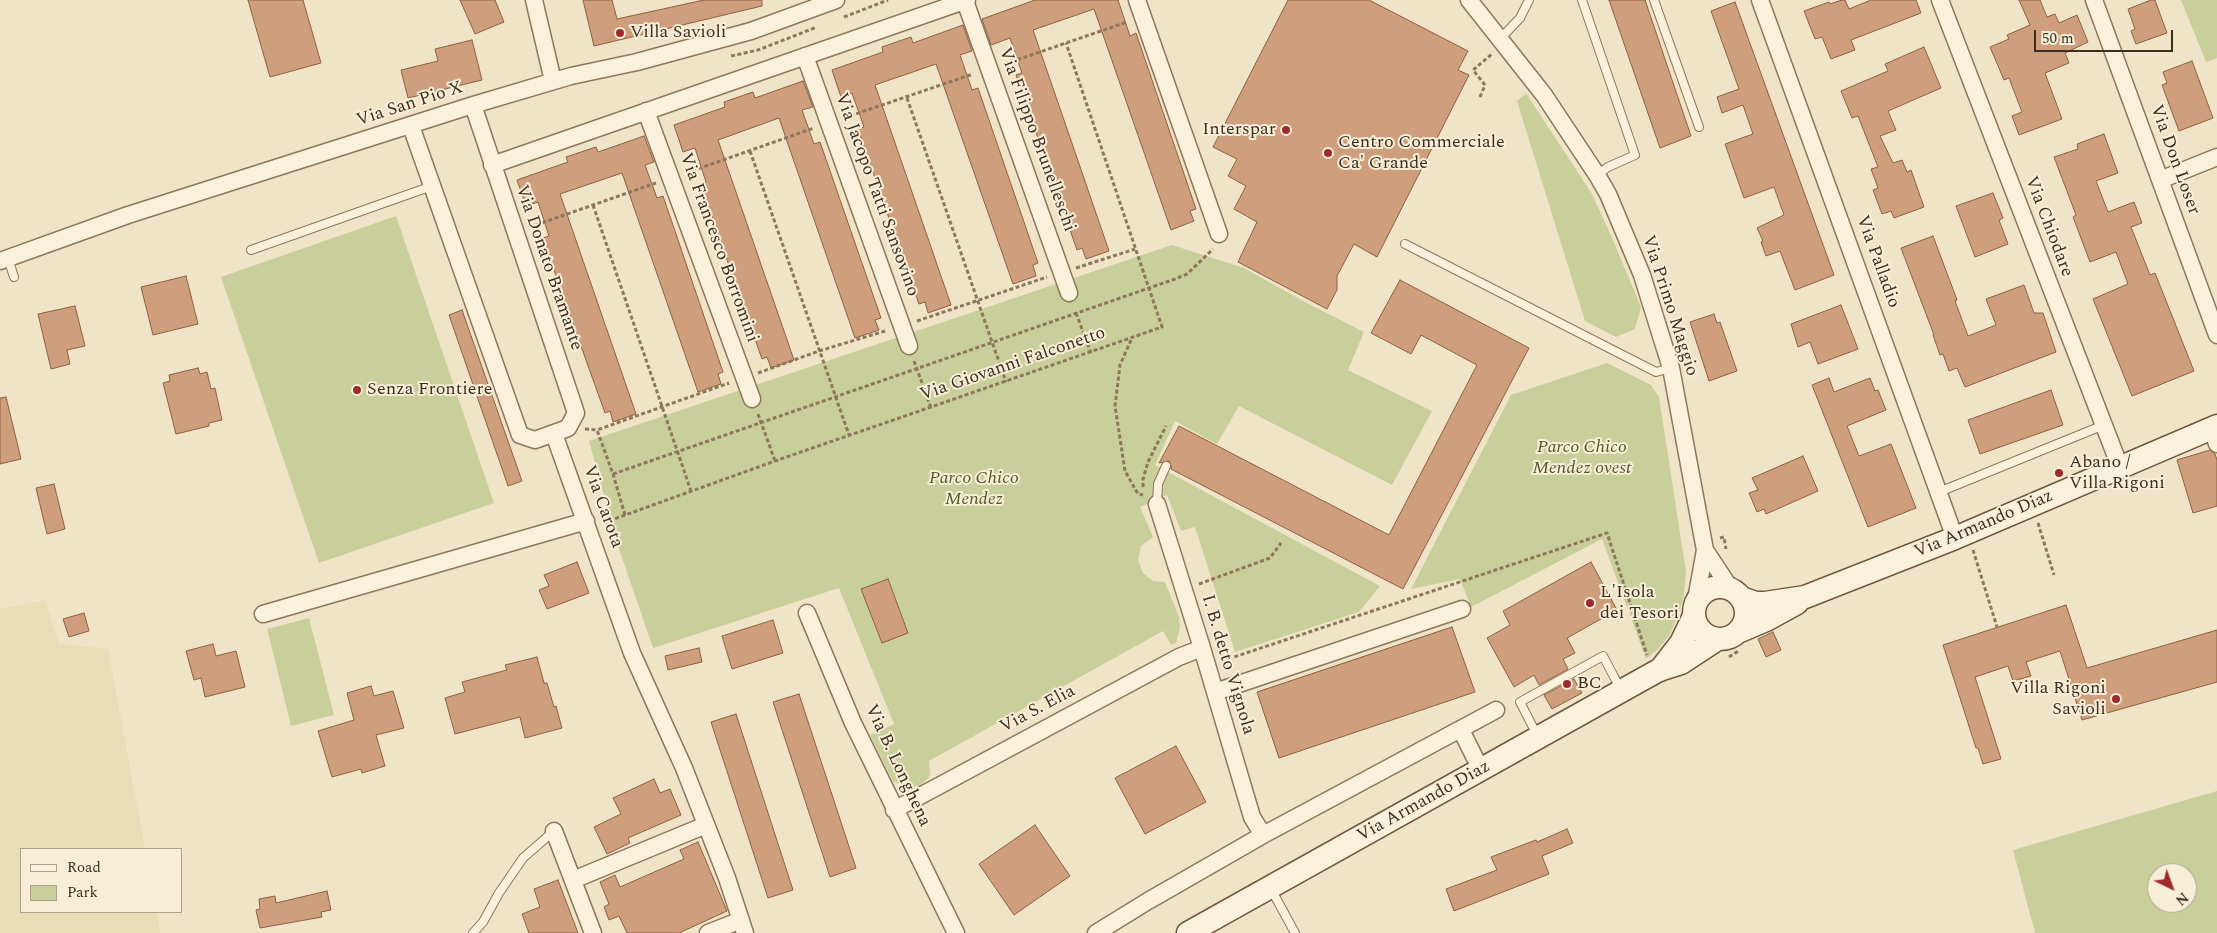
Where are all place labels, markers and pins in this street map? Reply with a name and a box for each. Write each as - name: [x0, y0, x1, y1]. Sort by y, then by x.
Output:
- place label: Villa Savioli: [630, 22, 726, 44]
- marker: Villa Savioli: [614, 27, 626, 39]
- place label: Interspar: [1202, 119, 1276, 141]
- marker: Interspar: [1280, 124, 1292, 136]
- place label: Centro Commerciale Ca' Grande: [1338, 132, 1505, 174]
- marker: Centro Commerciale Ca' Grande: [1322, 147, 1334, 159]
- place label: Senza Frontiere: [367, 379, 492, 401]
- marker: Senza Frontiere: [351, 384, 363, 396]
- place label: Abano / Villa Rigoni: [2069, 452, 2165, 494]
- marker: Abano / Villa Rigoni: [2053, 467, 2065, 479]
- place label: L'Isola dei Tesori: [1600, 582, 1679, 624]
- marker: L'Isola dei Tesori: [1584, 597, 1596, 609]
- place label: BC: [1577, 673, 1602, 695]
- marker: BC: [1561, 678, 1573, 690]
- place label: Villa Rigoni Savioli: [2010, 678, 2106, 721]
- marker: Villa Rigoni Savioli: [2110, 693, 2122, 705]

